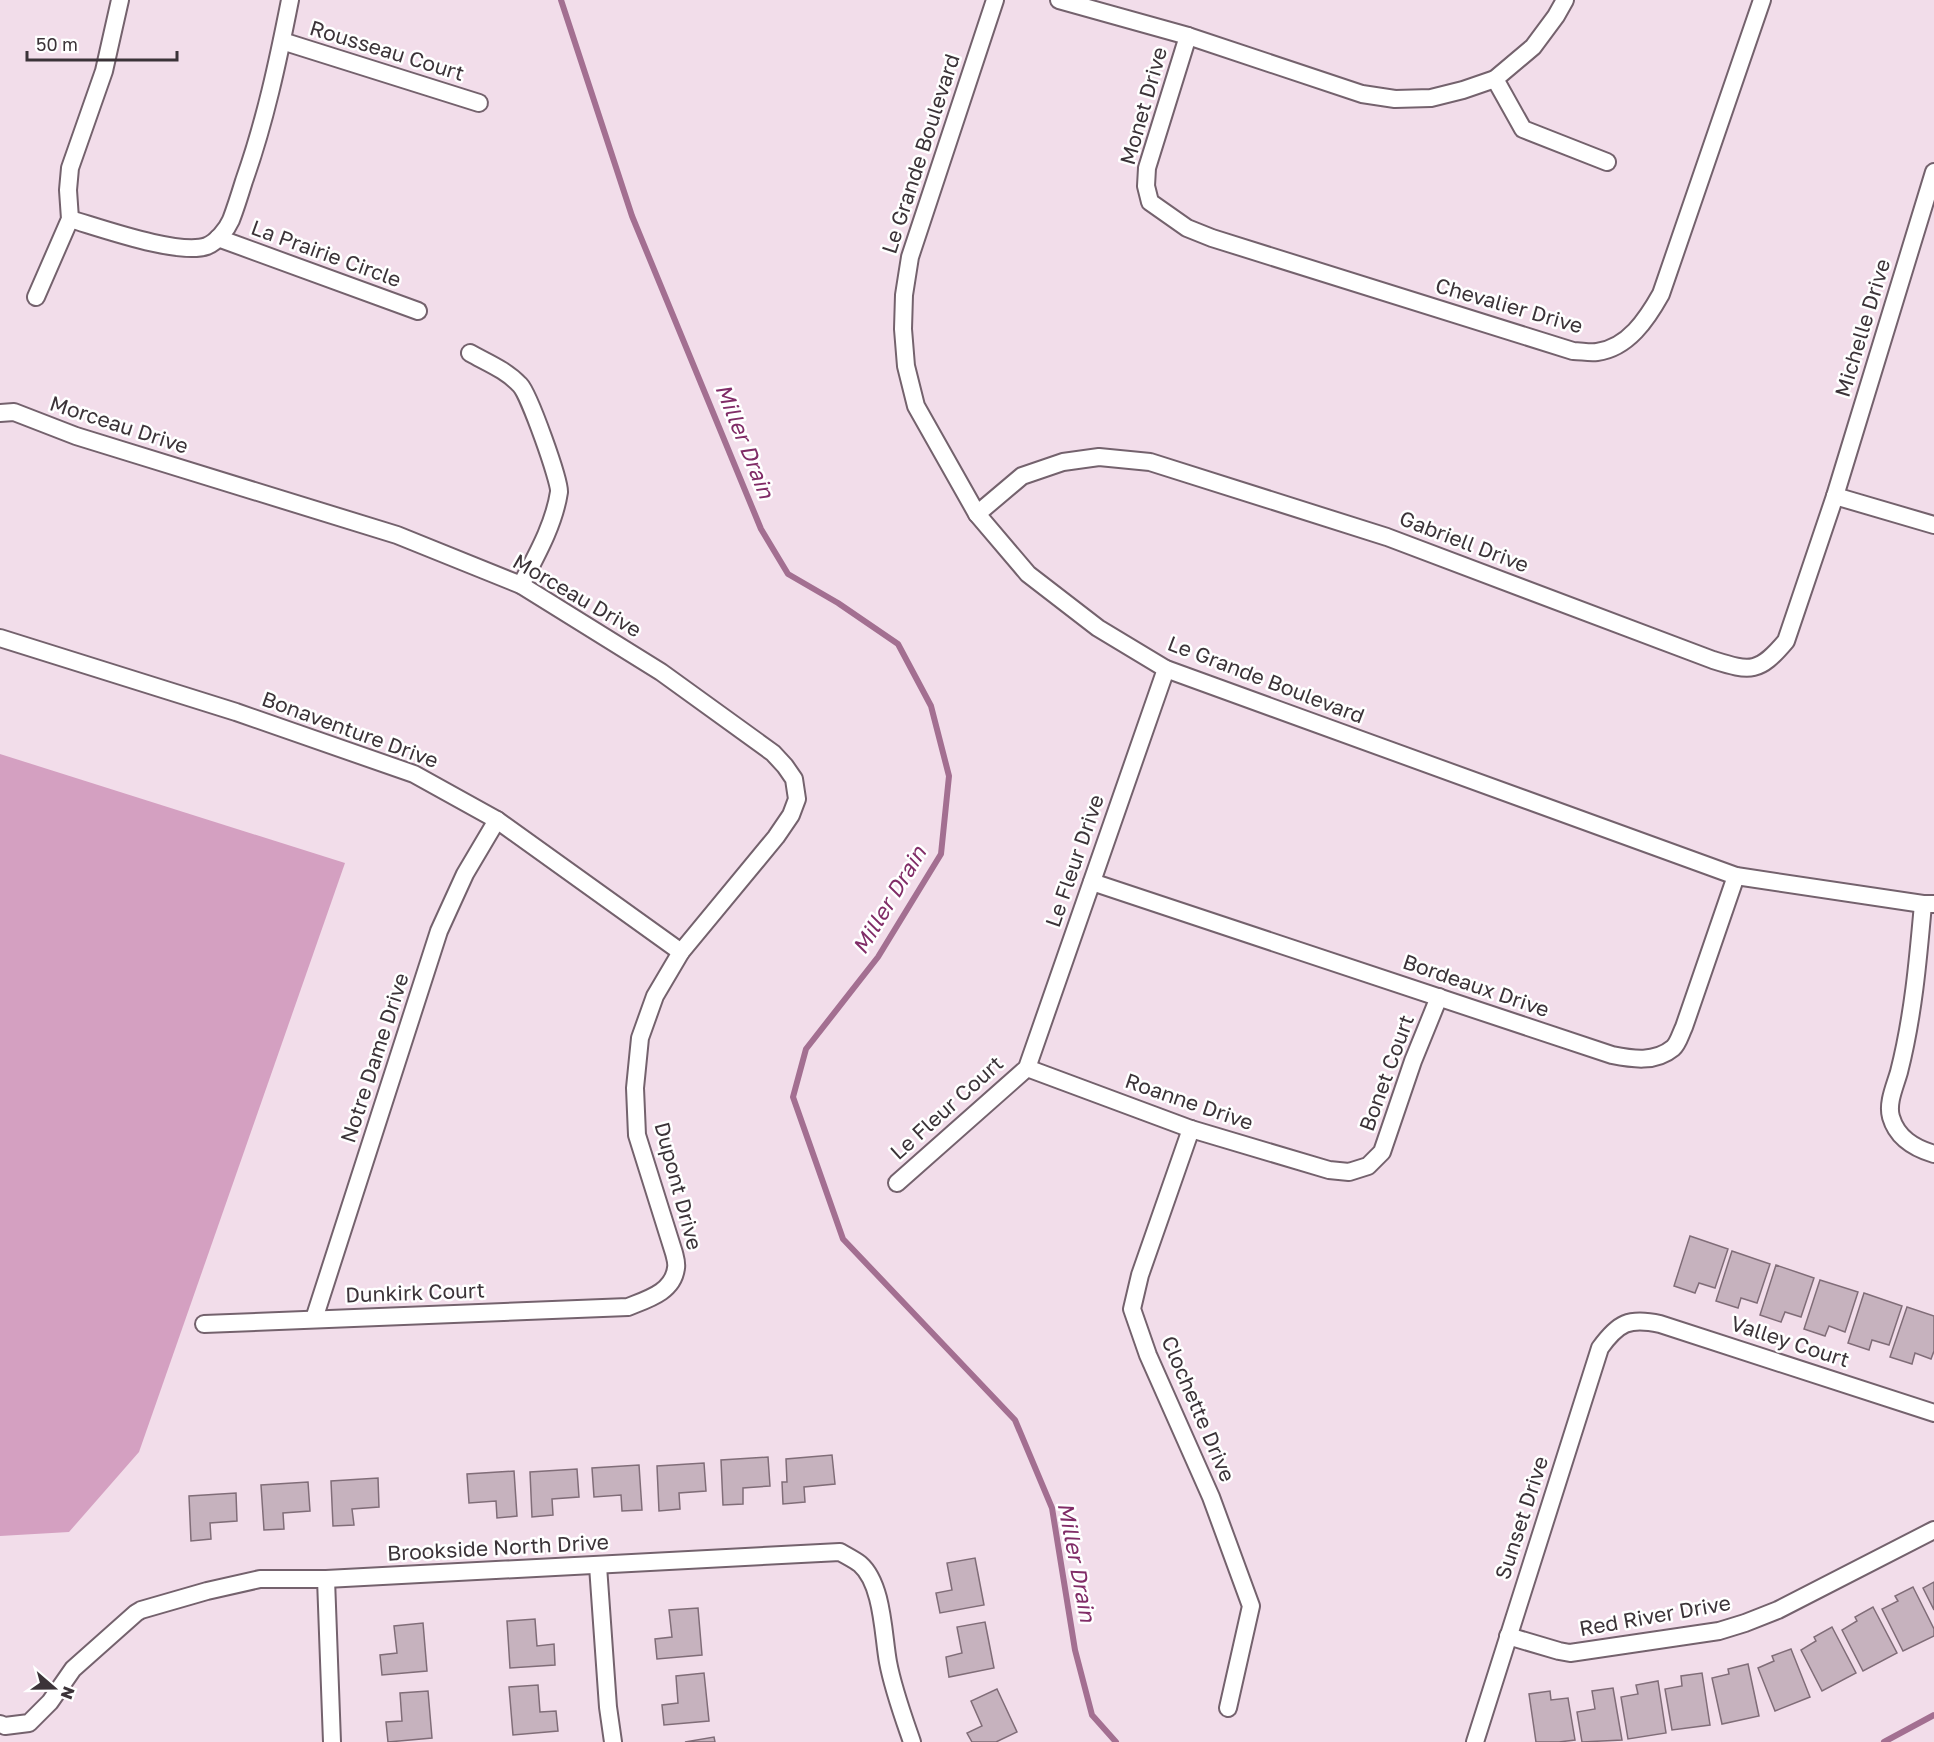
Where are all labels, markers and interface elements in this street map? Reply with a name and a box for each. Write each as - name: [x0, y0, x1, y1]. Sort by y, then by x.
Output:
- street label: Rousseau Court: [307, 14, 468, 86]
- scale bar: [27, 24, 177, 62]
- text: 50 m: [36, 33, 78, 55]
- street label: Monet Drive: [1114, 44, 1172, 168]
- street label: Le Grande Boulevard: [875, 50, 965, 257]
- street label: La Prairie Circle: [248, 214, 405, 292]
- street label: Michelle Drive: [1829, 256, 1895, 400]
- street label: Chevalier Drive: [1433, 272, 1586, 338]
- water label: Miller Drain: [710, 380, 781, 503]
- street label: Morceau Drive: [47, 389, 192, 459]
- street label: Gabriell Drive: [1396, 505, 1533, 578]
- street label: Morceau Drive: [509, 548, 646, 642]
- street label: Le Grande Boulevard: [1164, 630, 1368, 729]
- street label: Bonaventure Drive: [259, 685, 442, 773]
- street label: Le Fleur Drive: [1039, 791, 1109, 930]
- water label: Miller Drain: [846, 840, 932, 959]
- street label: Bordeaux Drive: [1400, 948, 1553, 1022]
- street label: Notre Dame Drive: [334, 970, 414, 1146]
- street label: Bonet Court: [1353, 1011, 1419, 1134]
- street label: Le Fleur Court: [884, 1050, 1008, 1165]
- street label: Roanne Drive: [1122, 1067, 1257, 1135]
- street label: Dupont Drive: [649, 1119, 709, 1253]
- street label: Dunkirk Court: [345, 1277, 485, 1307]
- street label: Valley Court: [1728, 1310, 1853, 1372]
- street label: Clochette Drive: [1156, 1332, 1241, 1485]
- street label: Sunset Drive: [1489, 1453, 1553, 1583]
- water label: Miller Drain: [1053, 1500, 1103, 1625]
- street label: Brookside North Drive: [386, 1528, 609, 1566]
- street label: Red River Drive: [1577, 1589, 1733, 1641]
- north arrow: [24, 1658, 84, 1718]
- text: N: [57, 1684, 80, 1702]

